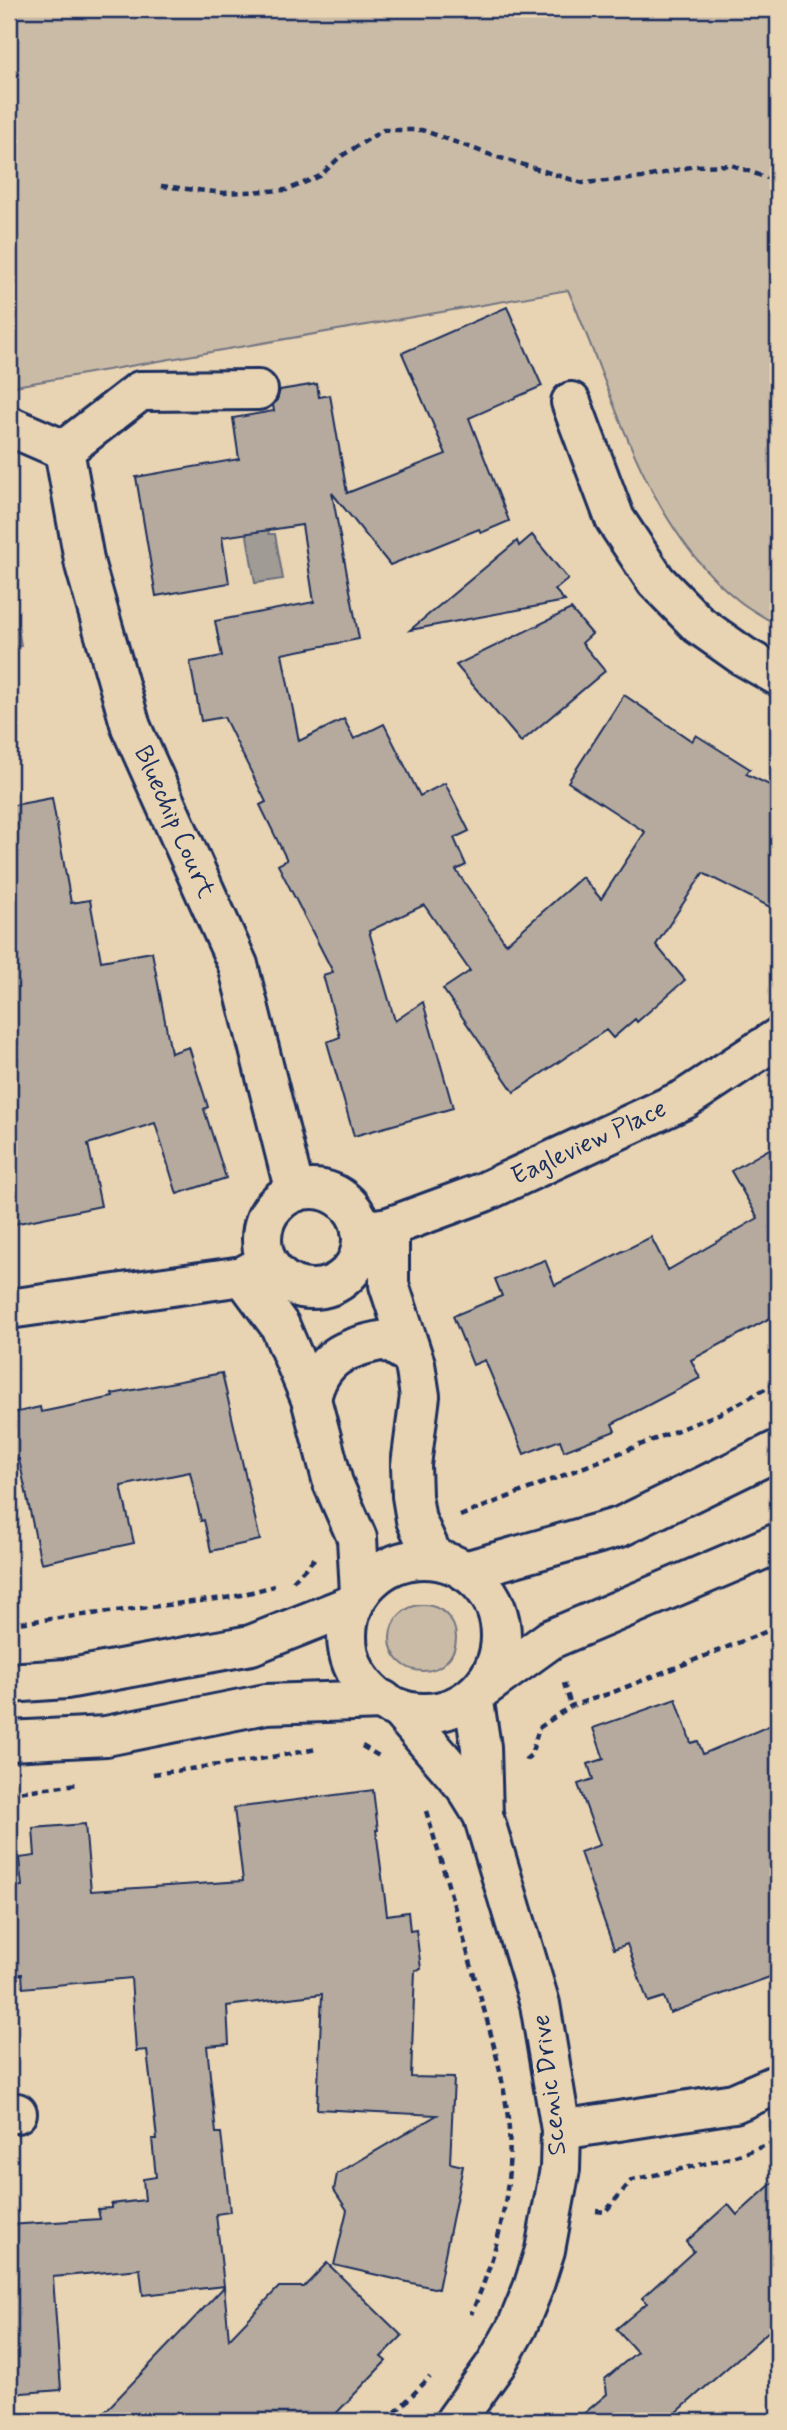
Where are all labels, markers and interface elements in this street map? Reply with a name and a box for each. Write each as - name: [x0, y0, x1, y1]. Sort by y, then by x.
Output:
- street label: Bluechip Court: [125, 740, 223, 904]
- street label: Eagleview Place: [506, 1092, 672, 1194]
- street label: Scenic Drive: [524, 2013, 576, 2157]

